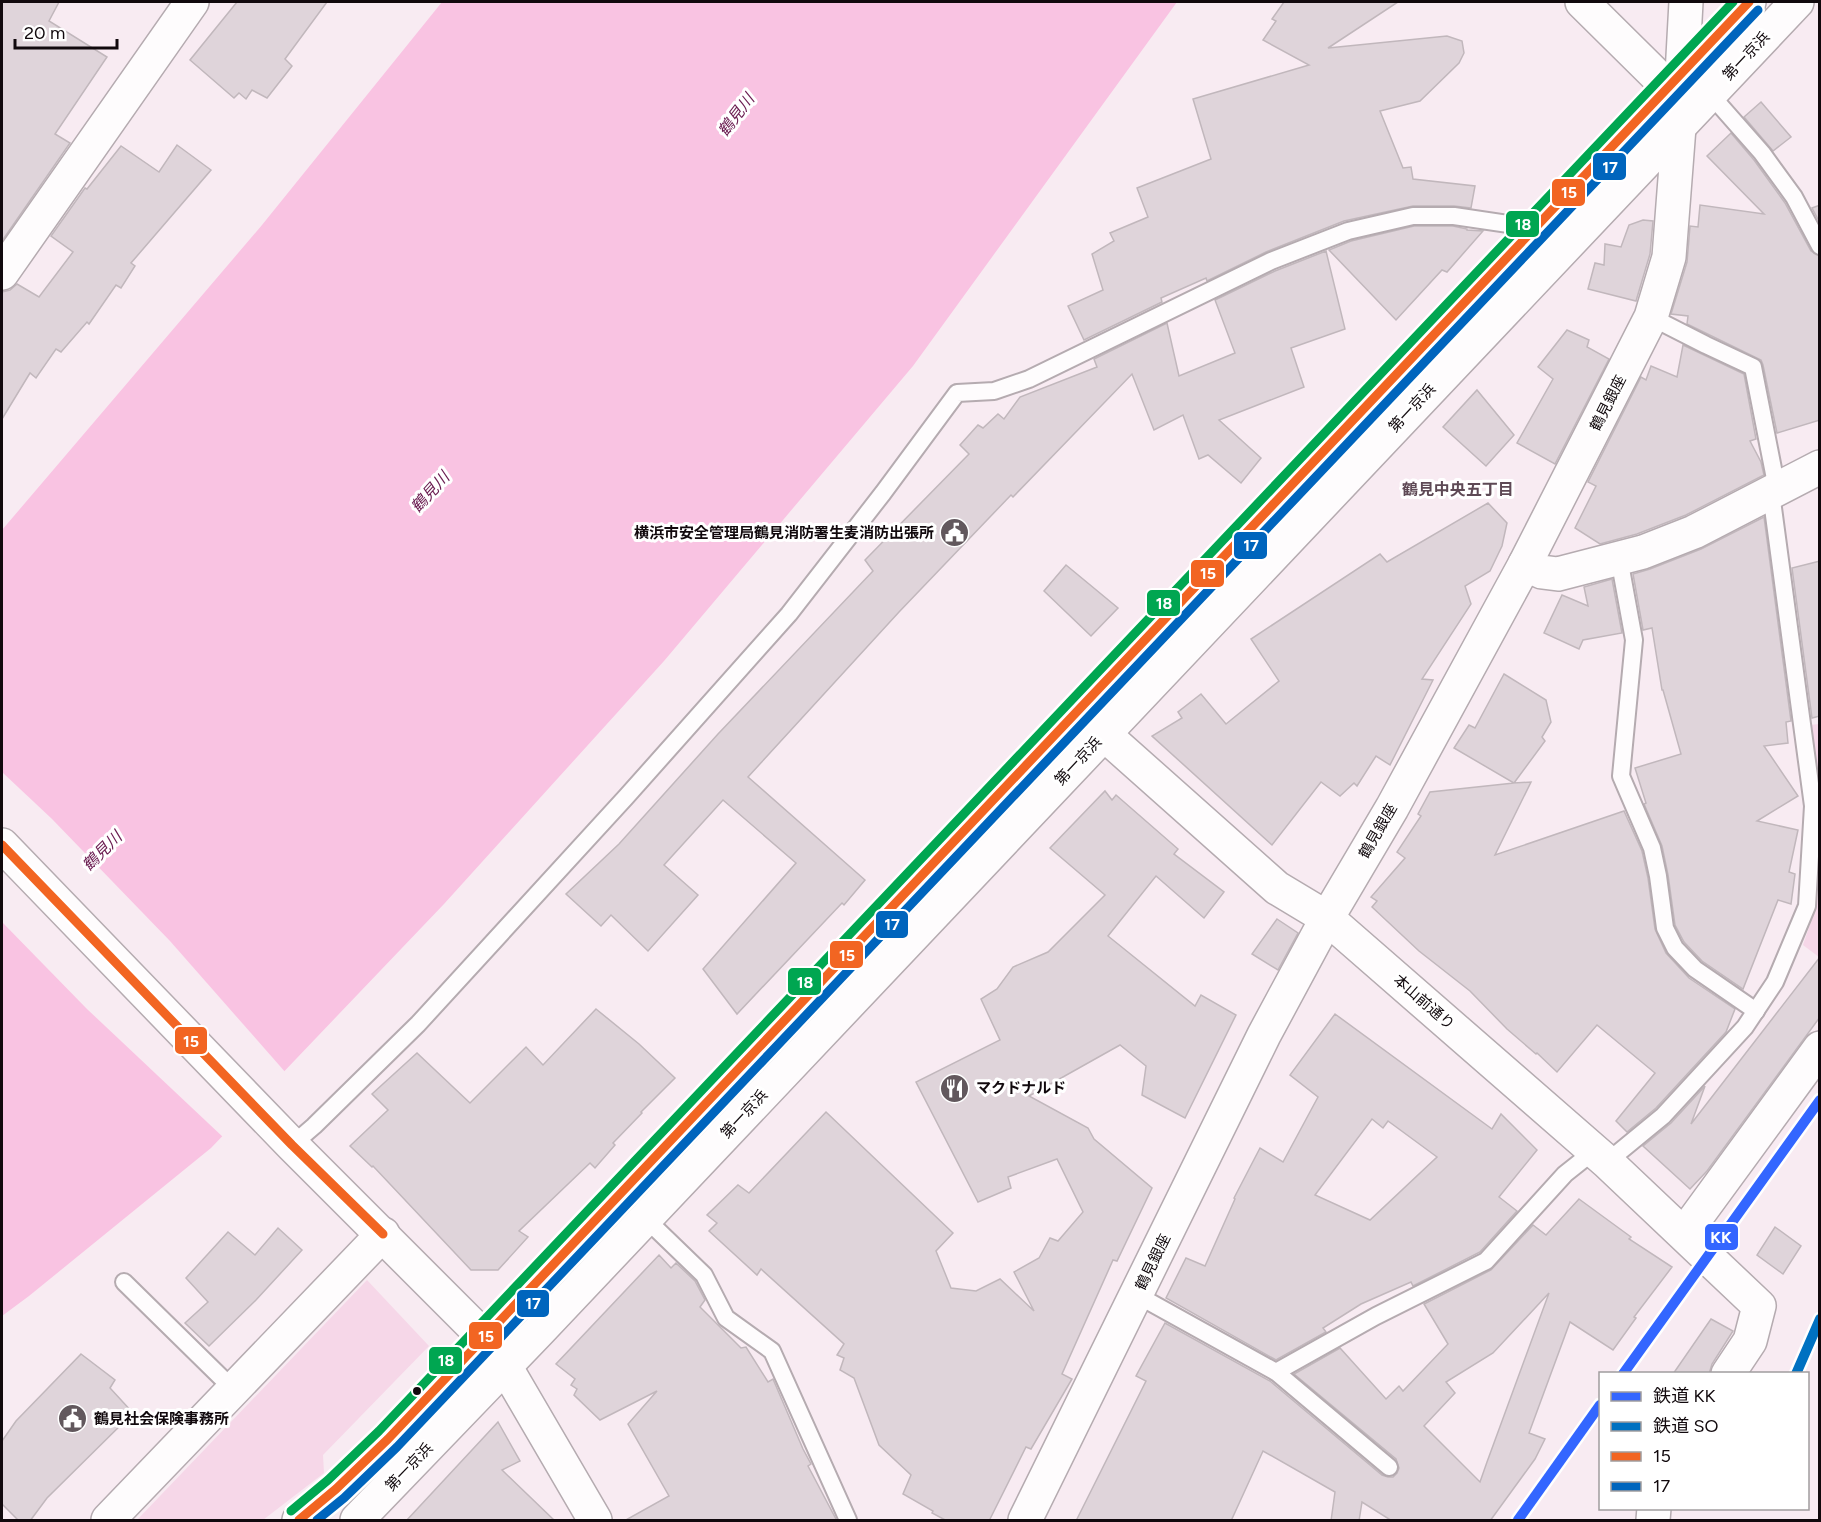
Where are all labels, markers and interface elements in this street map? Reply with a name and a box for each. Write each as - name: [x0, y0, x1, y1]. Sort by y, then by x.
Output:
- scale bar: [15, 12, 117, 50]
- text: 20 m: [24, 22, 65, 44]
- street label: 第一京浜: [1719, 28, 1773, 84]
- water label: 鶴見川: [714, 89, 759, 140]
- line badge: 17: [1592, 152, 1627, 181]
- text: 17: [1602, 158, 1618, 177]
- line badge: 15: [1551, 178, 1586, 207]
- text: 15: [1561, 183, 1577, 202]
- line badge: 18: [1505, 210, 1540, 238]
- text: 18: [1515, 215, 1531, 234]
- street label: 鶴見銀座: [1586, 372, 1630, 434]
- street label: 第一京浜: [1385, 380, 1439, 436]
- water label: 鶴見川: [407, 466, 454, 516]
- district label: 鶴見中央五丁目: [1402, 480, 1514, 499]
- public building icon: 横浜市安全管理局鶴見消防署生麦消防出張所: [939, 517, 971, 549]
- place label: 横浜市安全管理局鶴見消防署生麦消防出張所: [634, 524, 934, 542]
- line badge: 17: [1233, 531, 1268, 560]
- text: 17: [1243, 536, 1259, 555]
- line badge: 15: [1190, 559, 1225, 588]
- text: 15: [1200, 564, 1216, 583]
- line badge: 18: [1146, 589, 1181, 617]
- text: 18: [1156, 594, 1172, 613]
- street label: 第一京浜: [1051, 733, 1105, 789]
- street label: 鶴見銀座: [1355, 801, 1401, 861]
- water label: 鶴見川: [78, 826, 127, 875]
- line badge: 17: [875, 910, 909, 939]
- text: 17: [884, 915, 900, 934]
- line badge: 15: [829, 940, 864, 969]
- text: 15: [839, 946, 855, 965]
- line badge: 18: [787, 967, 822, 996]
- street label: 本山前通り: [1390, 971, 1458, 1033]
- text: 18: [797, 973, 813, 992]
- line badge: 15: [174, 1026, 208, 1055]
- text: 15: [183, 1032, 199, 1051]
- restaurant icon: マクドナルド: [939, 1072, 971, 1104]
- place label: マクドナルド: [976, 1079, 1066, 1097]
- street label: 第一京浜: [717, 1086, 771, 1142]
- line badge: KK: [1704, 1223, 1739, 1251]
- text: KK: [1710, 1228, 1732, 1247]
- street label: 鶴見銀座: [1132, 1231, 1174, 1293]
- line badge: 17: [516, 1289, 550, 1318]
- text: 17: [525, 1294, 541, 1313]
- line badge: 15: [468, 1321, 503, 1350]
- text: 15: [478, 1327, 494, 1346]
- line badge: 18: [428, 1346, 463, 1375]
- text: 18: [438, 1351, 454, 1370]
- legend: [1599, 1372, 1809, 1510]
- unlabelled marker: [411, 1385, 423, 1397]
- text: 鉄道 KK: [1653, 1385, 1715, 1407]
- public building icon: 鶴見社会保険事務所: [57, 1403, 89, 1435]
- place label: 鶴見社会保険事務所: [94, 1410, 229, 1428]
- text: 鉄道 SO: [1653, 1415, 1718, 1437]
- street label: 第一京浜: [382, 1439, 436, 1495]
- text: 15: [1653, 1445, 1671, 1467]
- text: 17: [1653, 1475, 1670, 1497]

